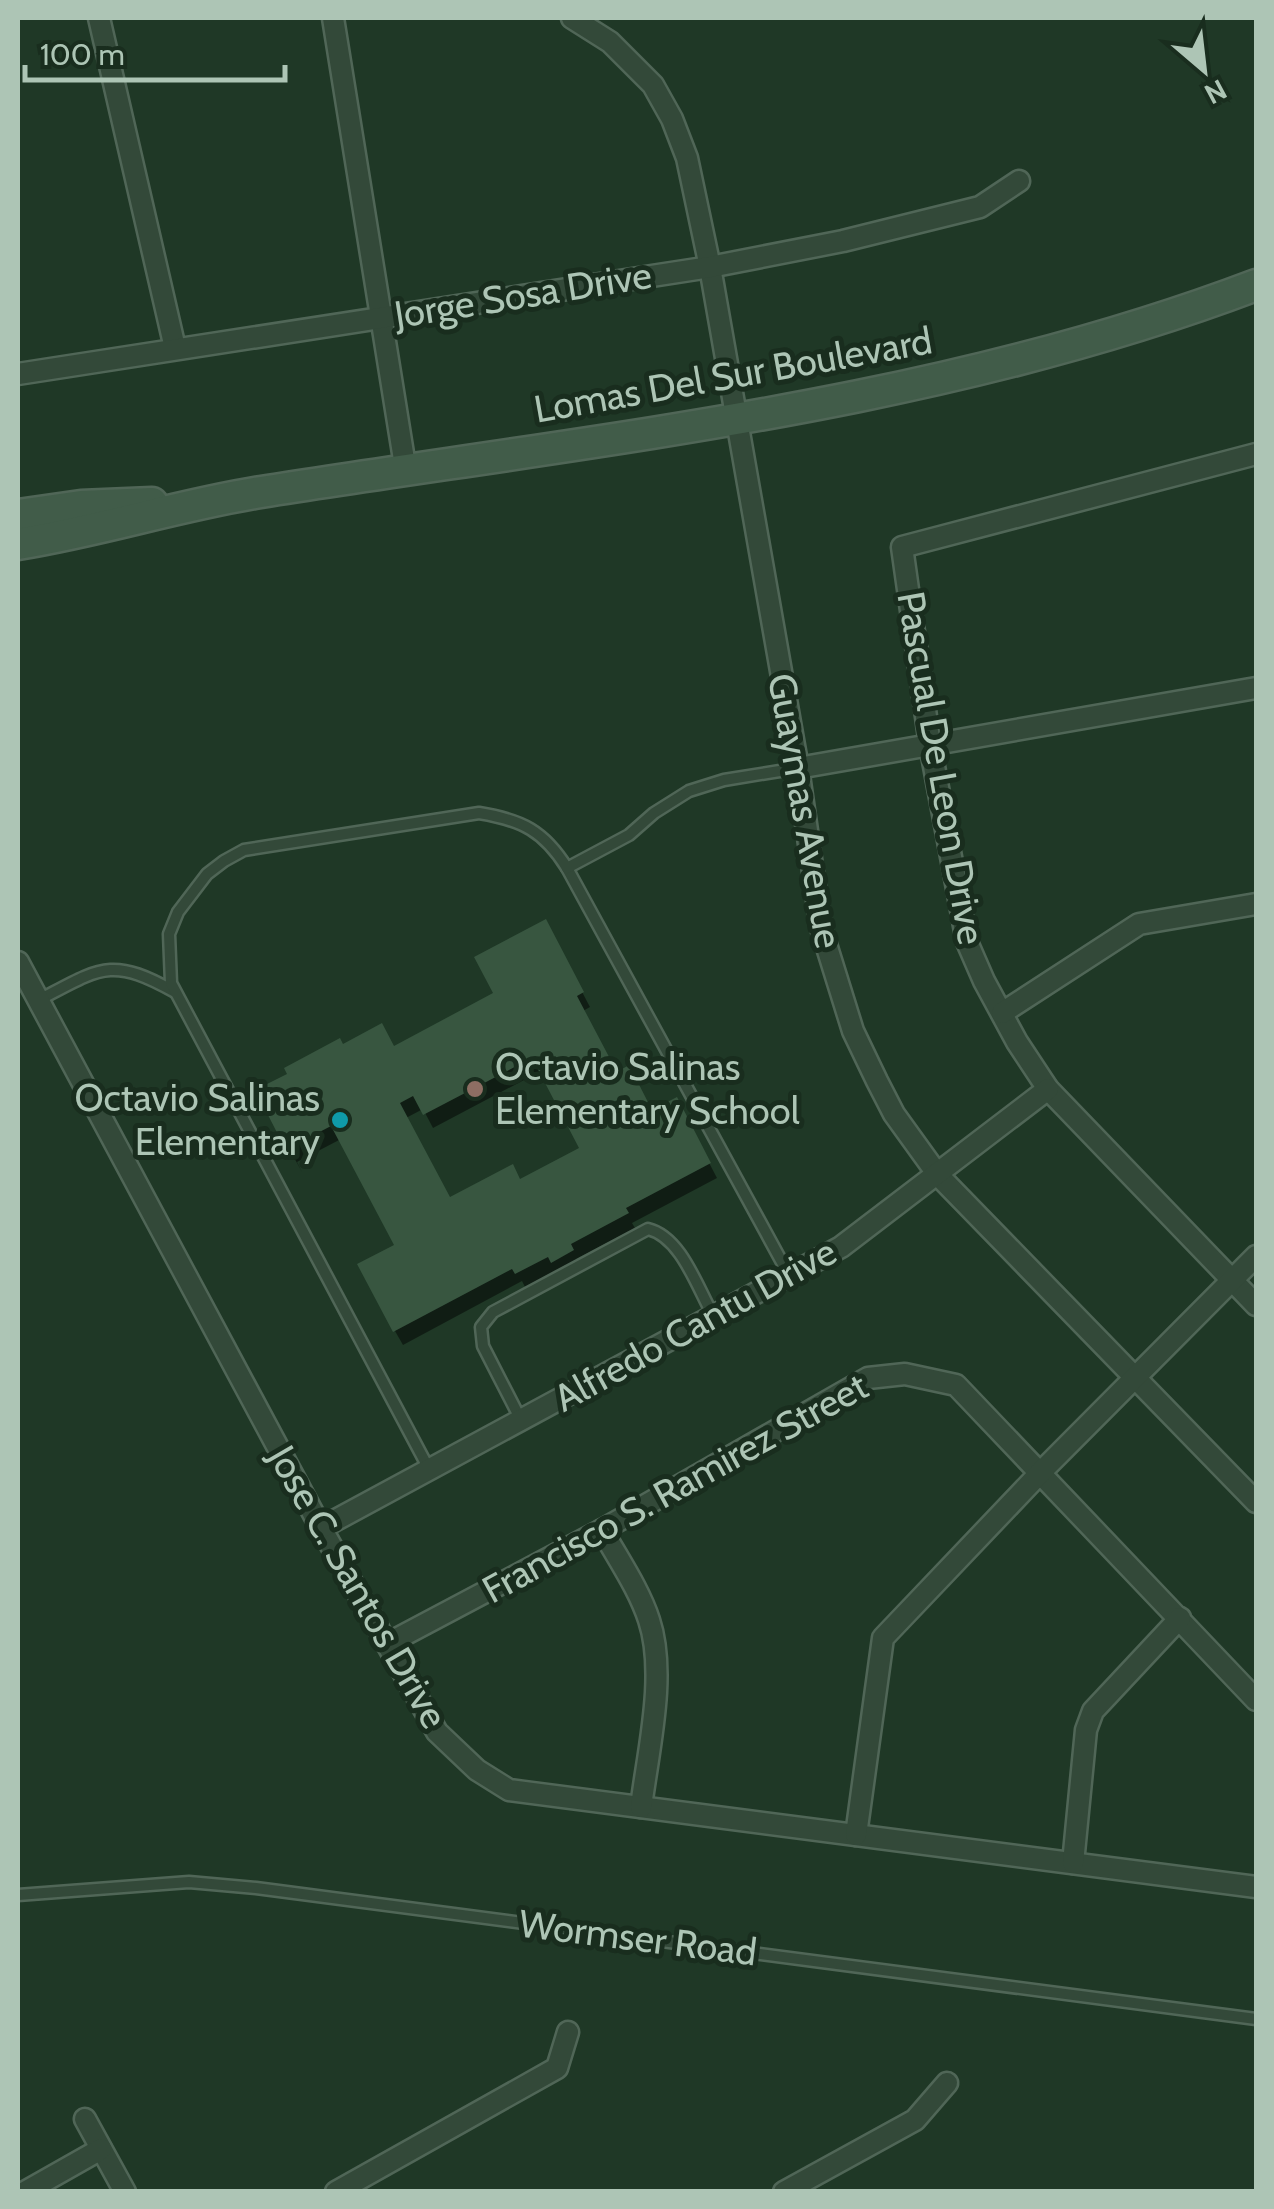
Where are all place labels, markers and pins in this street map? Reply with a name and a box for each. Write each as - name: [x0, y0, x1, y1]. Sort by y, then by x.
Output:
- place label: Octavio Salinas Elementary School: [495, 1043, 800, 1134]
- place label: Octavio Salinas Elementary: [74, 1074, 320, 1165]
- marker: Octavio Salinas Elementary School: [464, 1078, 486, 1100]
- marker: Octavio Salinas Elementary: [329, 1109, 351, 1131]

